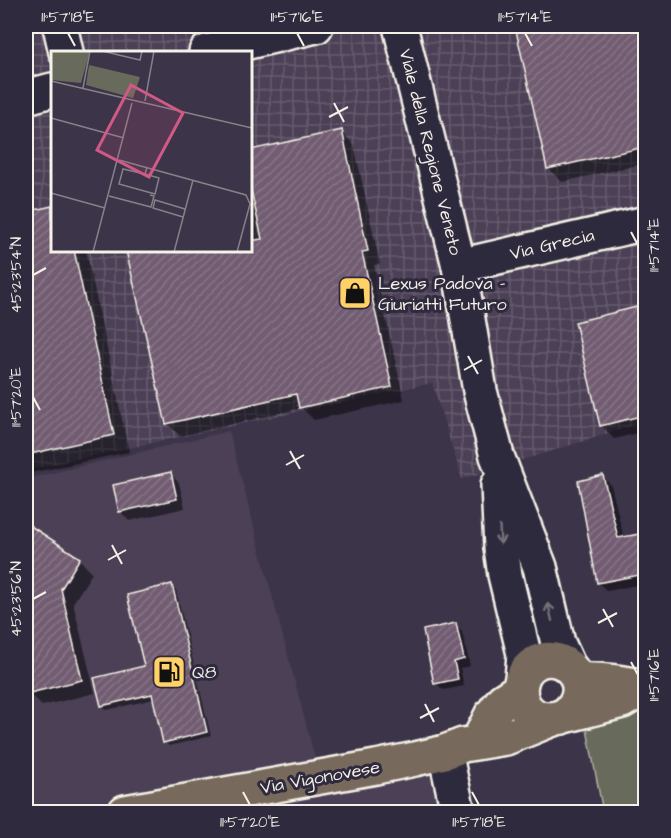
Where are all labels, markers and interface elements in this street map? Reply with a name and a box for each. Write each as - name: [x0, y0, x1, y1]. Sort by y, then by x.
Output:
- text: 11°57'18"E: [41, 7, 95, 28]
- text: 11°57'16"E: [270, 7, 324, 28]
- text: 11°57'14"E: [498, 7, 552, 28]
- street label: Viale della Regione Veneto: [392, 46, 468, 258]
- inset map: [51, 51, 252, 252]
- text: 11°57'14"E: [644, 218, 665, 272]
- street label: Via Grecia: [508, 223, 597, 266]
- text: 45°23'54"N: [6, 237, 27, 313]
- place label: Lexus Padova - Giuriatti Futuro: [378, 271, 507, 317]
- shop icon: Lexus Padova - Giuriatti Futuro: [337, 275, 373, 311]
- text: 11°57'20"E: [6, 367, 27, 427]
- one-way arrow: [495, 525, 506, 545]
- text: 45°23'56"N: [6, 561, 27, 637]
- one-way arrow: [544, 603, 556, 622]
- text: 11°57'16"E: [644, 648, 665, 702]
- fuel station icon: Q8: [151, 654, 187, 690]
- place label: Q8: [192, 660, 217, 685]
- street label: Via Vigonovese: [258, 755, 382, 801]
- text: 11°57'20"E: [220, 812, 280, 833]
- text: 11°57'18"E: [452, 812, 506, 833]

